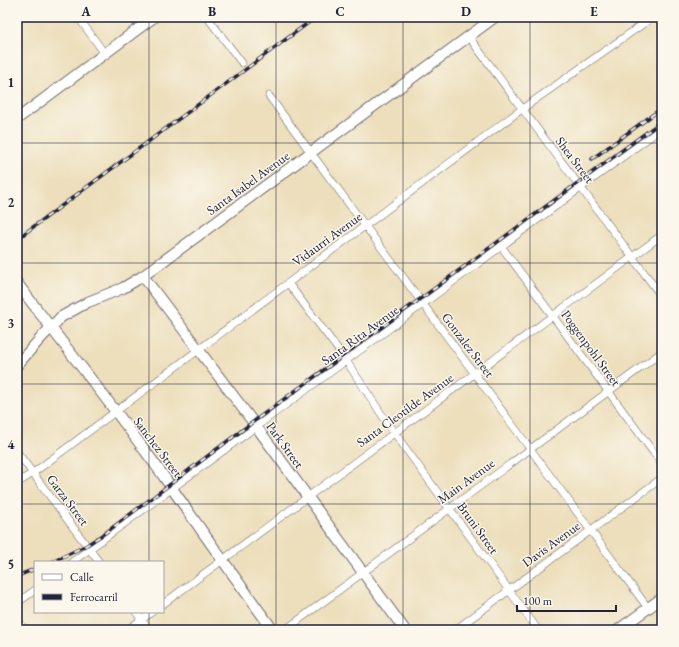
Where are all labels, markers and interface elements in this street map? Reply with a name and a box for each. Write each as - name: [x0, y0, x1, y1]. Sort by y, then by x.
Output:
- text: A: [80, 3, 91, 20]
- text: B: [208, 3, 216, 20]
- text: C: [335, 3, 345, 20]
- text: D: [461, 3, 471, 20]
- text: E: [590, 3, 598, 20]
- text: 1: [8, 74, 15, 91]
- street label: Shea Street: [552, 133, 598, 187]
- street label: Santa Isabel Avenue: [203, 147, 293, 219]
- text: 2: [8, 194, 15, 211]
- street label: Vidaurri Avenue: [289, 208, 365, 270]
- street label: Santa Rita Avenue: [318, 301, 402, 369]
- street label: Poggenpohl Street: [558, 307, 624, 389]
- street label: Gonzalez Street: [438, 309, 498, 381]
- text: 3: [8, 315, 15, 332]
- street label: Santa Cleotilde Avenue: [353, 369, 457, 451]
- street label: Sanchez Street: [130, 413, 186, 481]
- street label: Park Street: [262, 418, 308, 472]
- text: 4: [8, 436, 15, 453]
- street label: Main Avenue: [434, 455, 498, 507]
- street label: Garza Street: [43, 471, 93, 529]
- street label: Bruni Street: [453, 499, 503, 557]
- street label: Davis Avenue: [519, 517, 583, 571]
- text: 5: [8, 556, 14, 573]
- legend: [34, 561, 164, 613]
- text: Calle: [70, 569, 94, 585]
- scale bar: [517, 587, 616, 613]
- text: Ferrocarril: [70, 589, 118, 605]
- text: 100 m: [523, 593, 553, 609]

